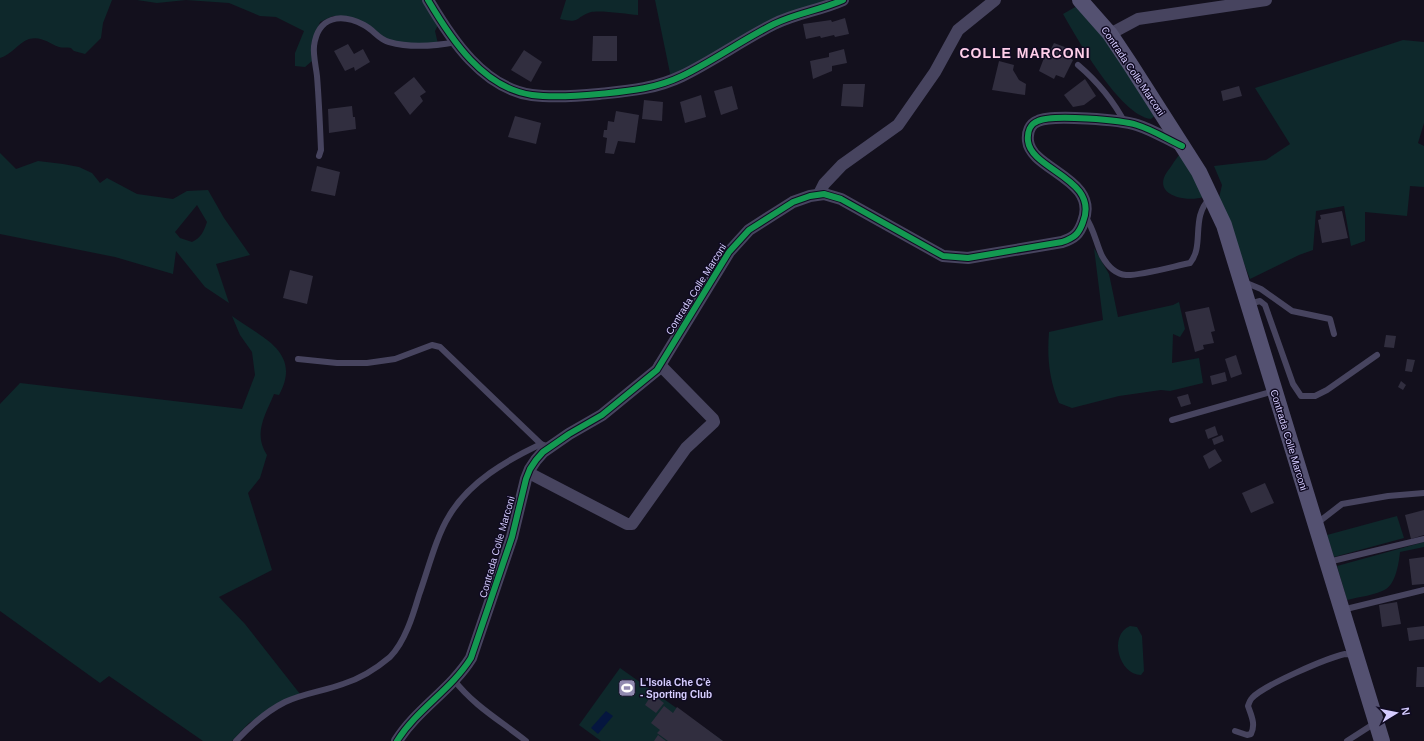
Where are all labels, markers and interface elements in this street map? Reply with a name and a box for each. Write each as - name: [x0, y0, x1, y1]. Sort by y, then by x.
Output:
- street label: Contrada Colle Marconi: [1099, 24, 1167, 118]
- district label: COLLE MARCONI: [959, 45, 1091, 61]
- street label: Contrada Colle Marconi: [663, 242, 729, 336]
- street label: Contrada Colle Marconi: [1268, 388, 1310, 492]
- street label: Contrada Colle Marconi: [477, 495, 517, 599]
- place label: L'Isola Che C'è - Sporting Club: [640, 677, 712, 700]
- sports icon: L'Isola Che C'è - Sporting Club: [617, 678, 637, 698]
- north arrow: [1376, 693, 1416, 733]
- text: N: [1399, 706, 1412, 716]

